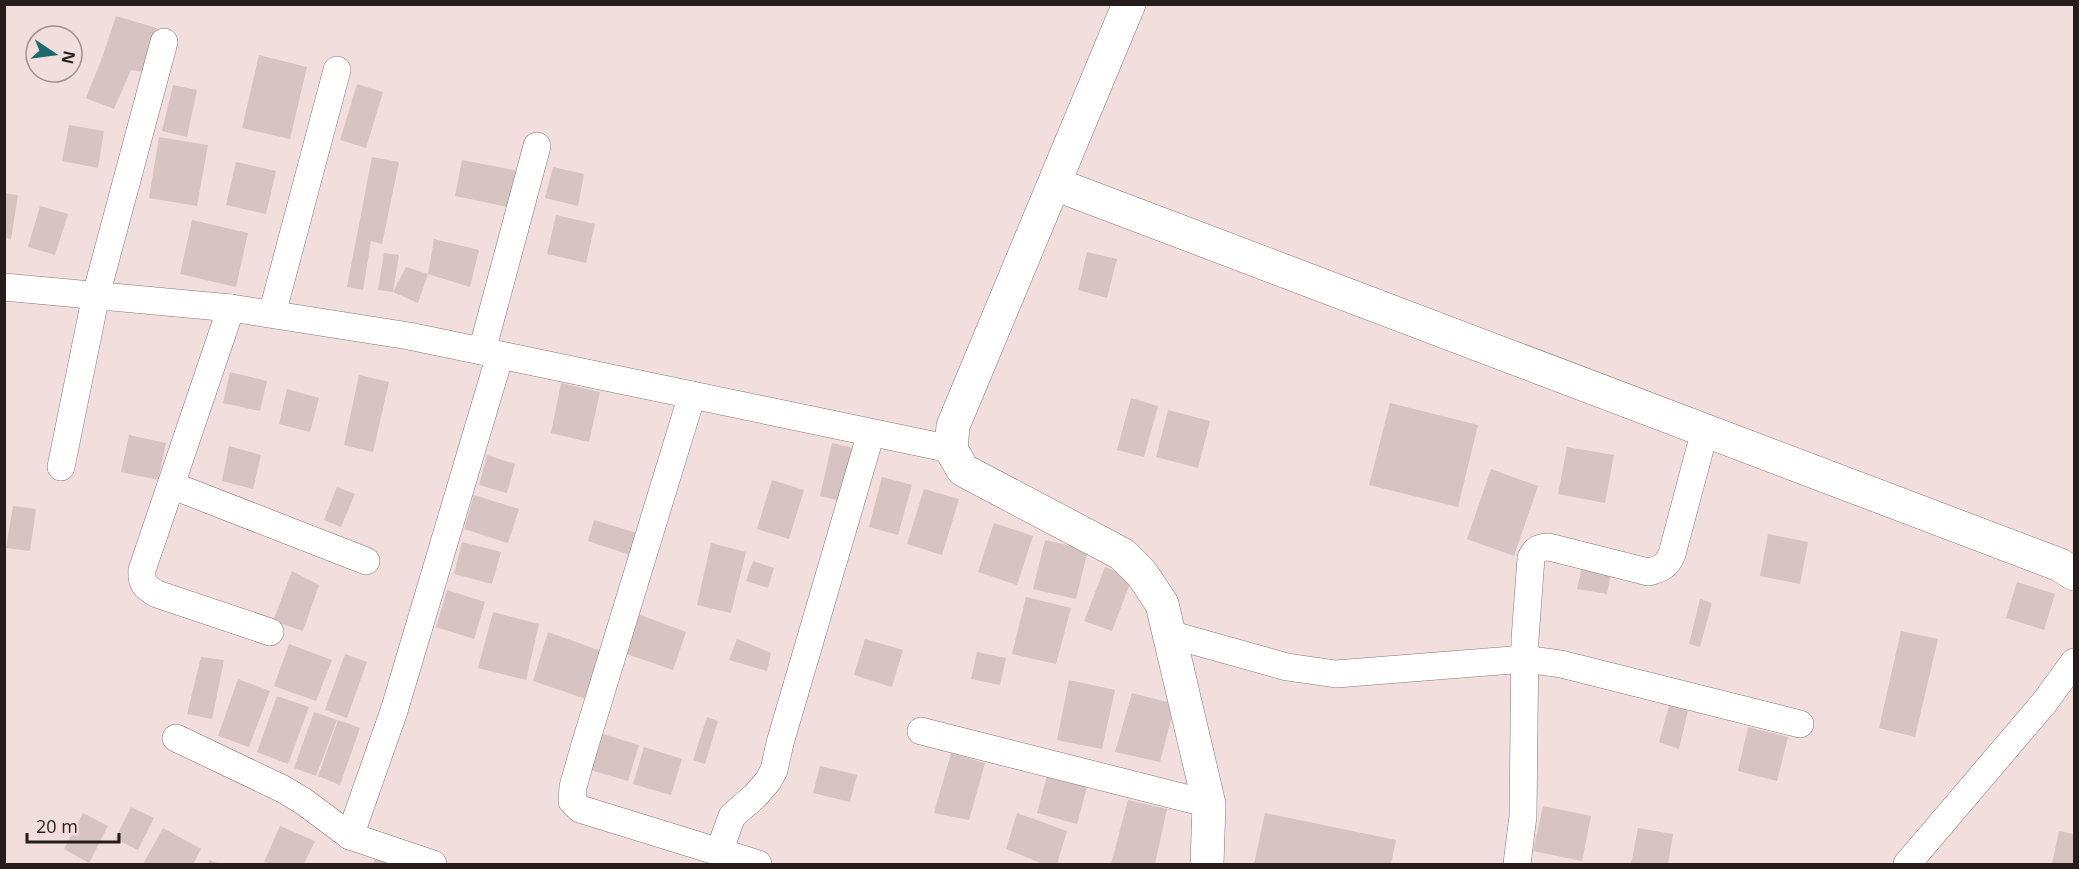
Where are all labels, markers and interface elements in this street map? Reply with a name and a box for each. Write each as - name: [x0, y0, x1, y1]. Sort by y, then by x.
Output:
- north arrow: [24, 24, 84, 84]
- text: N: [56, 49, 81, 66]
- scale bar: [27, 806, 118, 844]
- text: 20 m: [36, 814, 78, 838]

